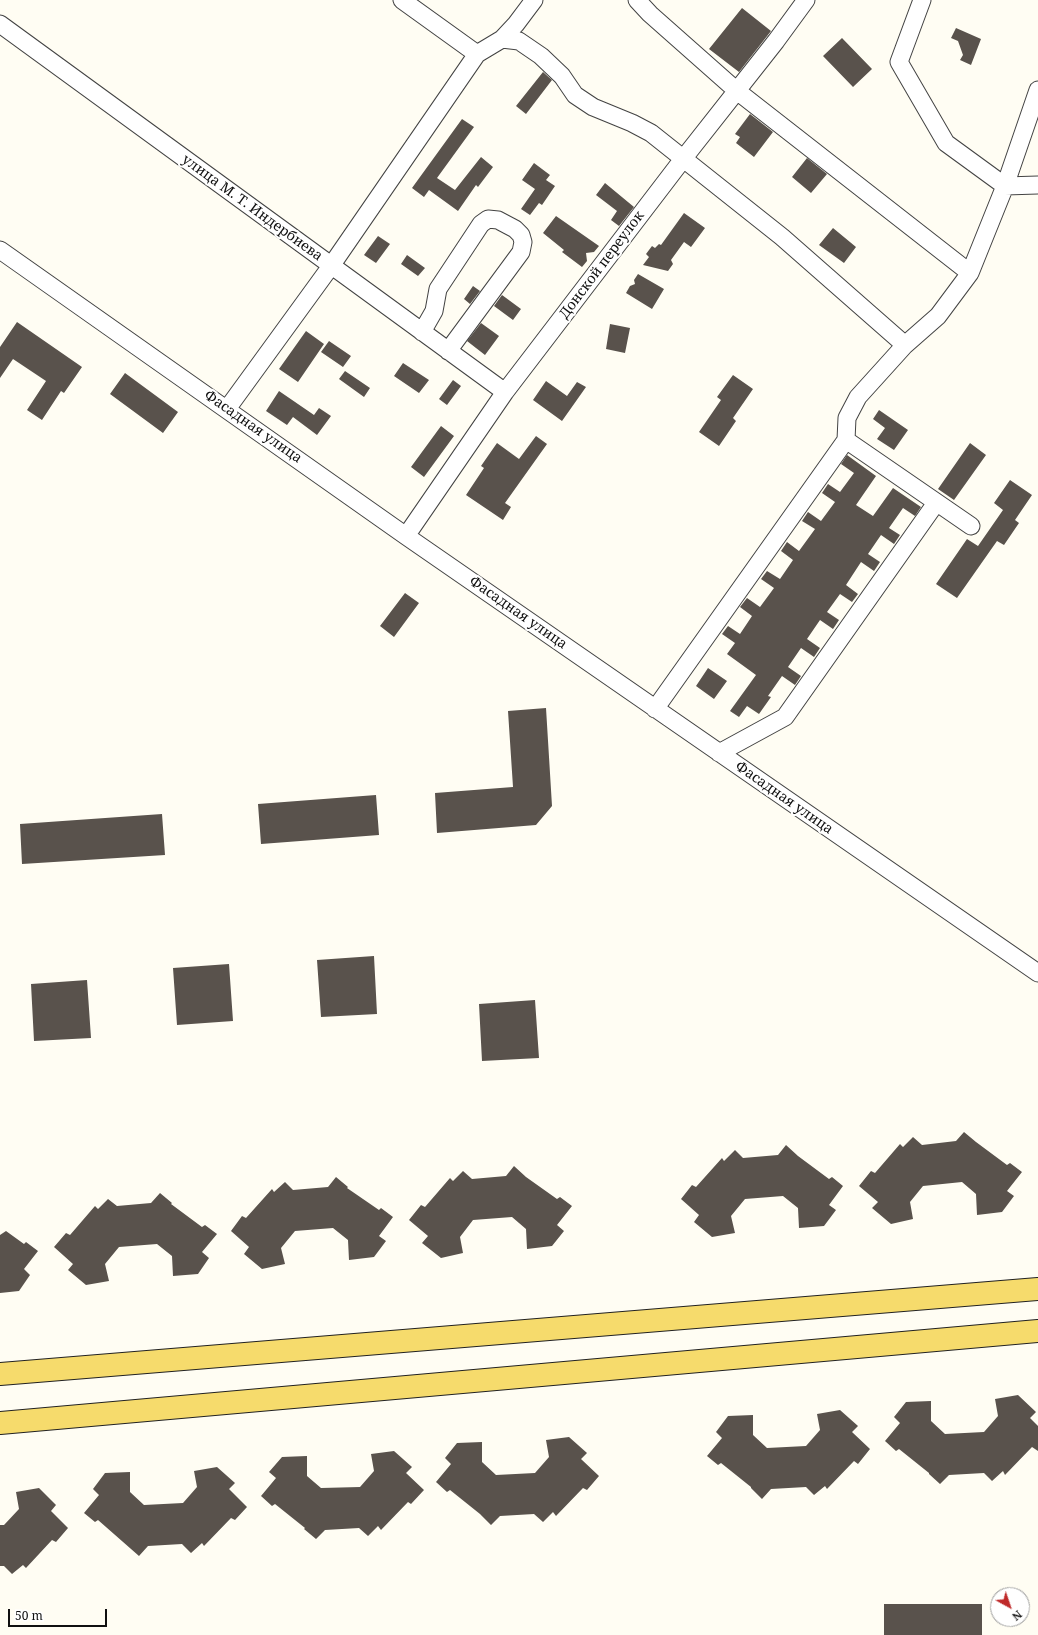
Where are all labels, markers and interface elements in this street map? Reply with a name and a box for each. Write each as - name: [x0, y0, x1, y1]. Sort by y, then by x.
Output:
- street label: улица М. Т. Индербиева: [178, 151, 326, 265]
- street label: Донской переулок: [556, 208, 648, 322]
- street label: Фасадная улица: [201, 387, 305, 467]
- street label: Фасадная улица: [466, 573, 570, 653]
- street label: Фасадная улица: [732, 758, 836, 838]
- north arrow: [990, 1587, 1030, 1627]
- scale bar: [10, 1601, 109, 1627]
- text: 50 m: [15, 1607, 43, 1624]
- text: N: [1009, 1607, 1026, 1624]

